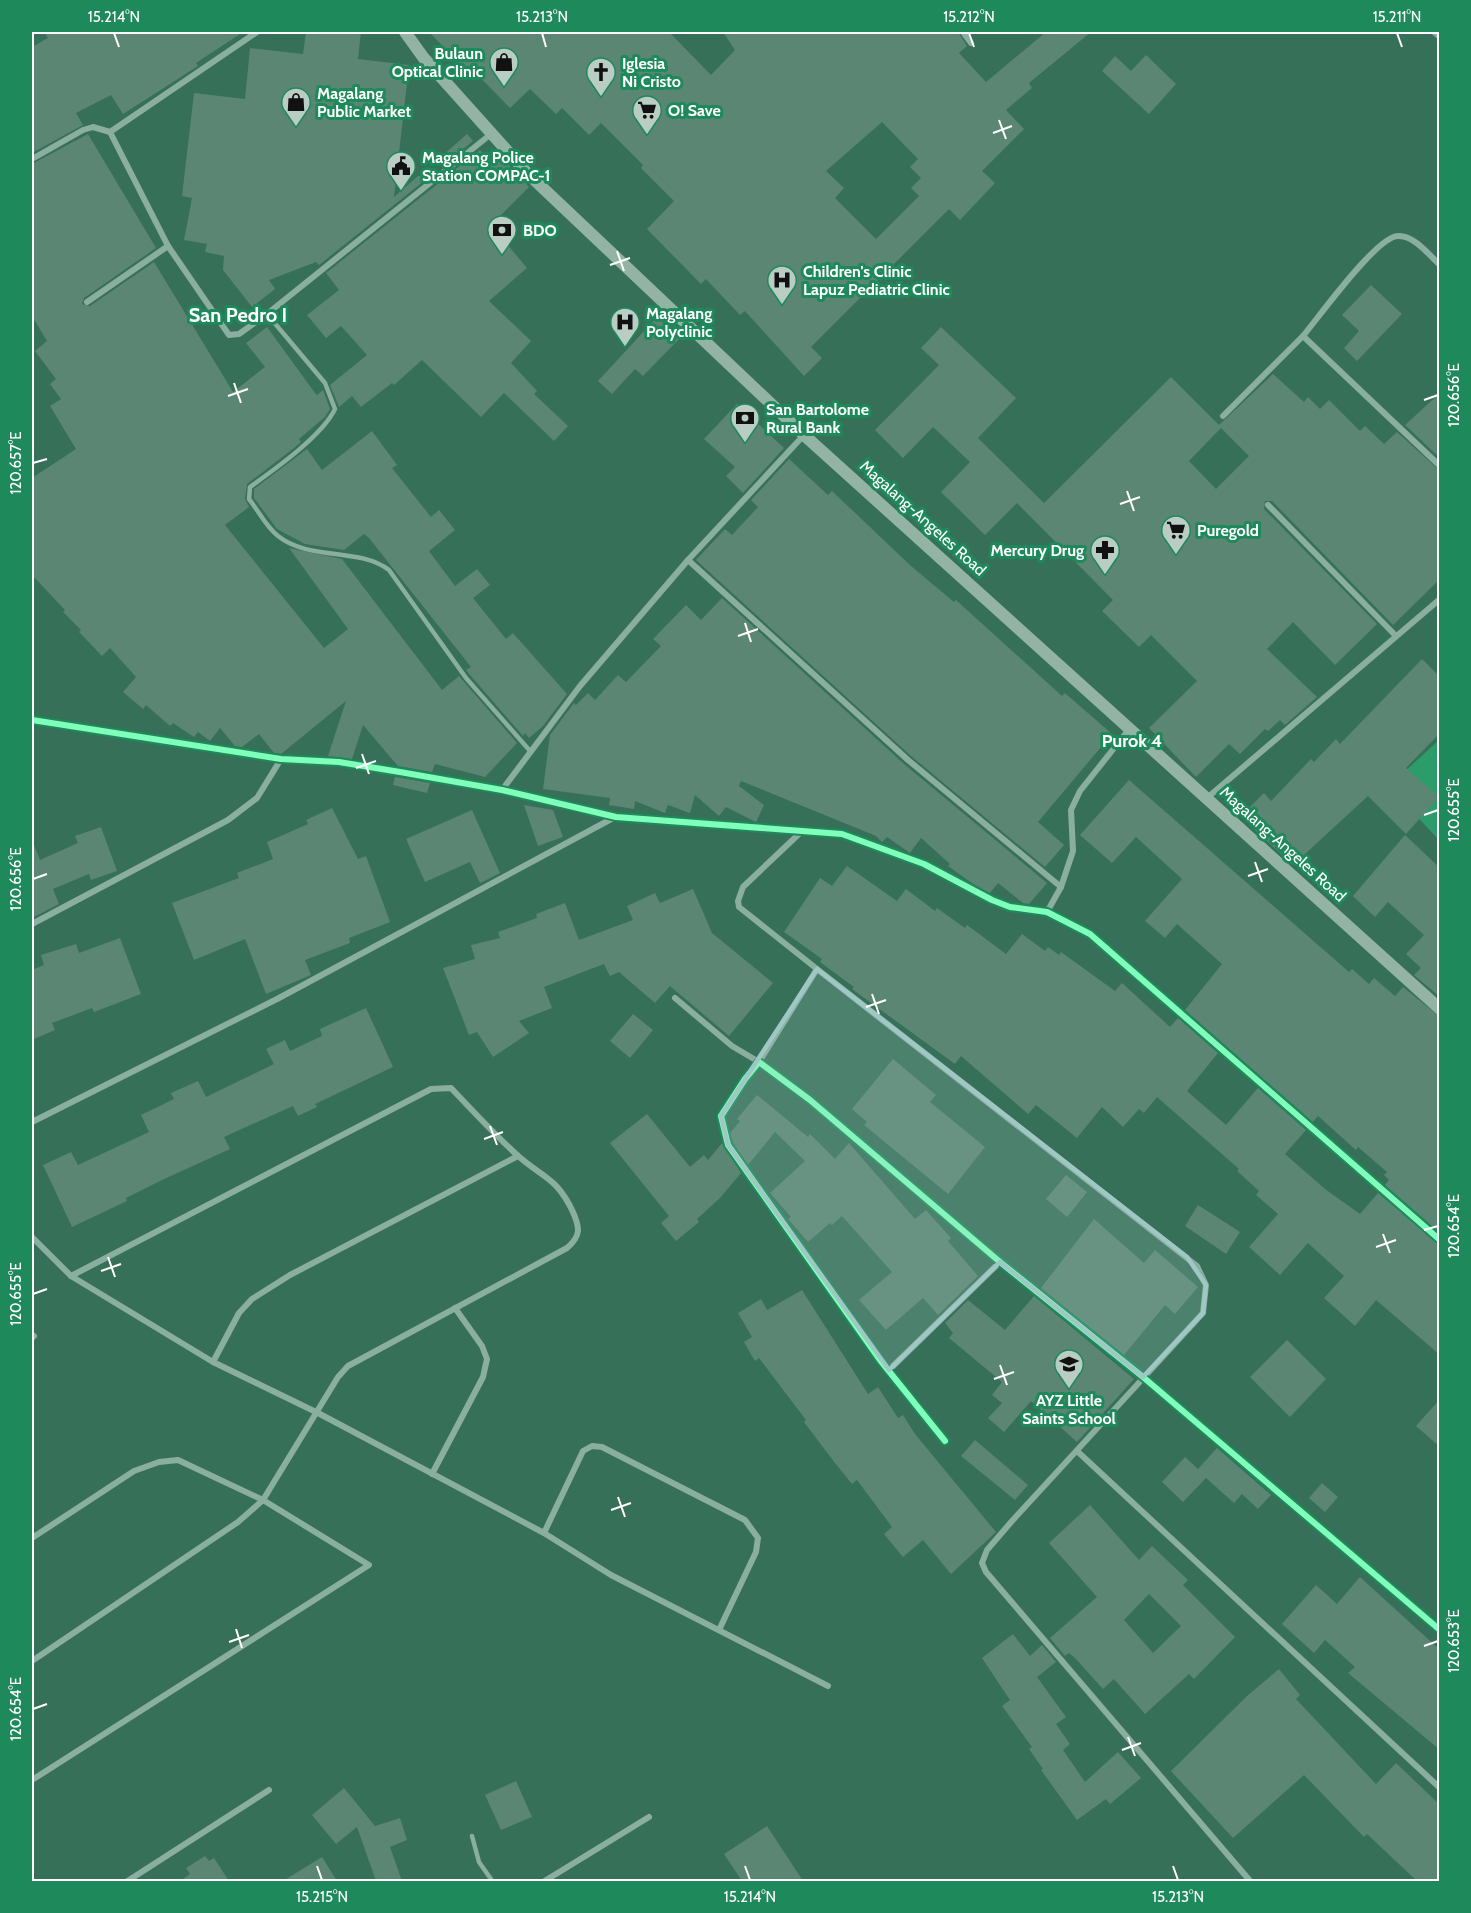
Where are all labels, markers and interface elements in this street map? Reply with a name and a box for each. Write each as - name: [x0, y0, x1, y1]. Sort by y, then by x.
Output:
- text: 15.214°N: [88, 8, 140, 26]
- text: 15.213°N: [516, 8, 568, 26]
- text: 15.212°N: [943, 8, 995, 26]
- text: 15.211°N: [1373, 8, 1421, 26]
- place label: Bulaun Optical Clinic: [392, 44, 483, 81]
- shop icon: Bulaun Optical Clinic: [488, 46, 520, 88]
- place label: Iglesia Ni Cristo: [622, 54, 681, 91]
- church icon: Iglesia Ni Cristo: [585, 56, 617, 98]
- place label: Magalang Public Market: [317, 84, 411, 121]
- shop icon: Magalang Public Market: [280, 86, 312, 128]
- supermarket icon: O! Save: [631, 94, 663, 136]
- place label: O! Save: [668, 101, 721, 120]
- place label: Magalang Police Station COMPAC-1: [422, 148, 550, 185]
- public building icon: Magalang Police Station COMPAC-1: [385, 150, 417, 192]
- bank icon: BDO: [486, 214, 518, 256]
- place label: BDO: [523, 221, 557, 240]
- place label: Children's Clinic Lapuz Pediatric Clinic: [803, 262, 950, 299]
- hospital icon: Children's Clinic Lapuz Pediatric Clinic: [766, 264, 798, 306]
- district label: San Pedro I: [189, 303, 287, 327]
- place label: Magalang Polyclinic: [646, 304, 712, 341]
- hospital icon: Magalang Polyclinic: [609, 306, 641, 348]
- text: 120.656°E: [1445, 363, 1463, 427]
- place label: San Bartolome Rural Bank: [766, 400, 869, 437]
- bank icon: San Bartolome Rural Bank: [729, 402, 761, 444]
- text: 120.657°E: [7, 432, 25, 494]
- street label: Magalang-Angeles Road: [856, 456, 990, 580]
- supermarket icon: Puregold: [1160, 514, 1192, 556]
- place label: Puregold: [1197, 521, 1259, 540]
- pharmacy icon: Mercury Drug: [1089, 534, 1121, 576]
- place label: Mercury Drug: [990, 541, 1084, 560]
- district label: Purok 4: [1102, 730, 1162, 752]
- text: 120.655°E: [1445, 778, 1463, 842]
- street label: Magalang-Angeles Road: [1216, 782, 1350, 906]
- text: 120.656°E: [7, 847, 25, 911]
- text: 120.654°E: [1445, 1194, 1463, 1258]
- text: 120.655°E: [7, 1262, 25, 1326]
- school or university icon: AYZ Little Saints School: [1053, 1348, 1085, 1390]
- place label: AYZ Little Saints School: [1022, 1391, 1116, 1428]
- text: 120.653°E: [1445, 1609, 1463, 1673]
- text: 120.654°E: [7, 1677, 25, 1741]
- text: 15.215°N: [296, 1888, 348, 1906]
- text: 15.214°N: [724, 1888, 776, 1906]
- text: 15.213°N: [1152, 1888, 1204, 1906]

